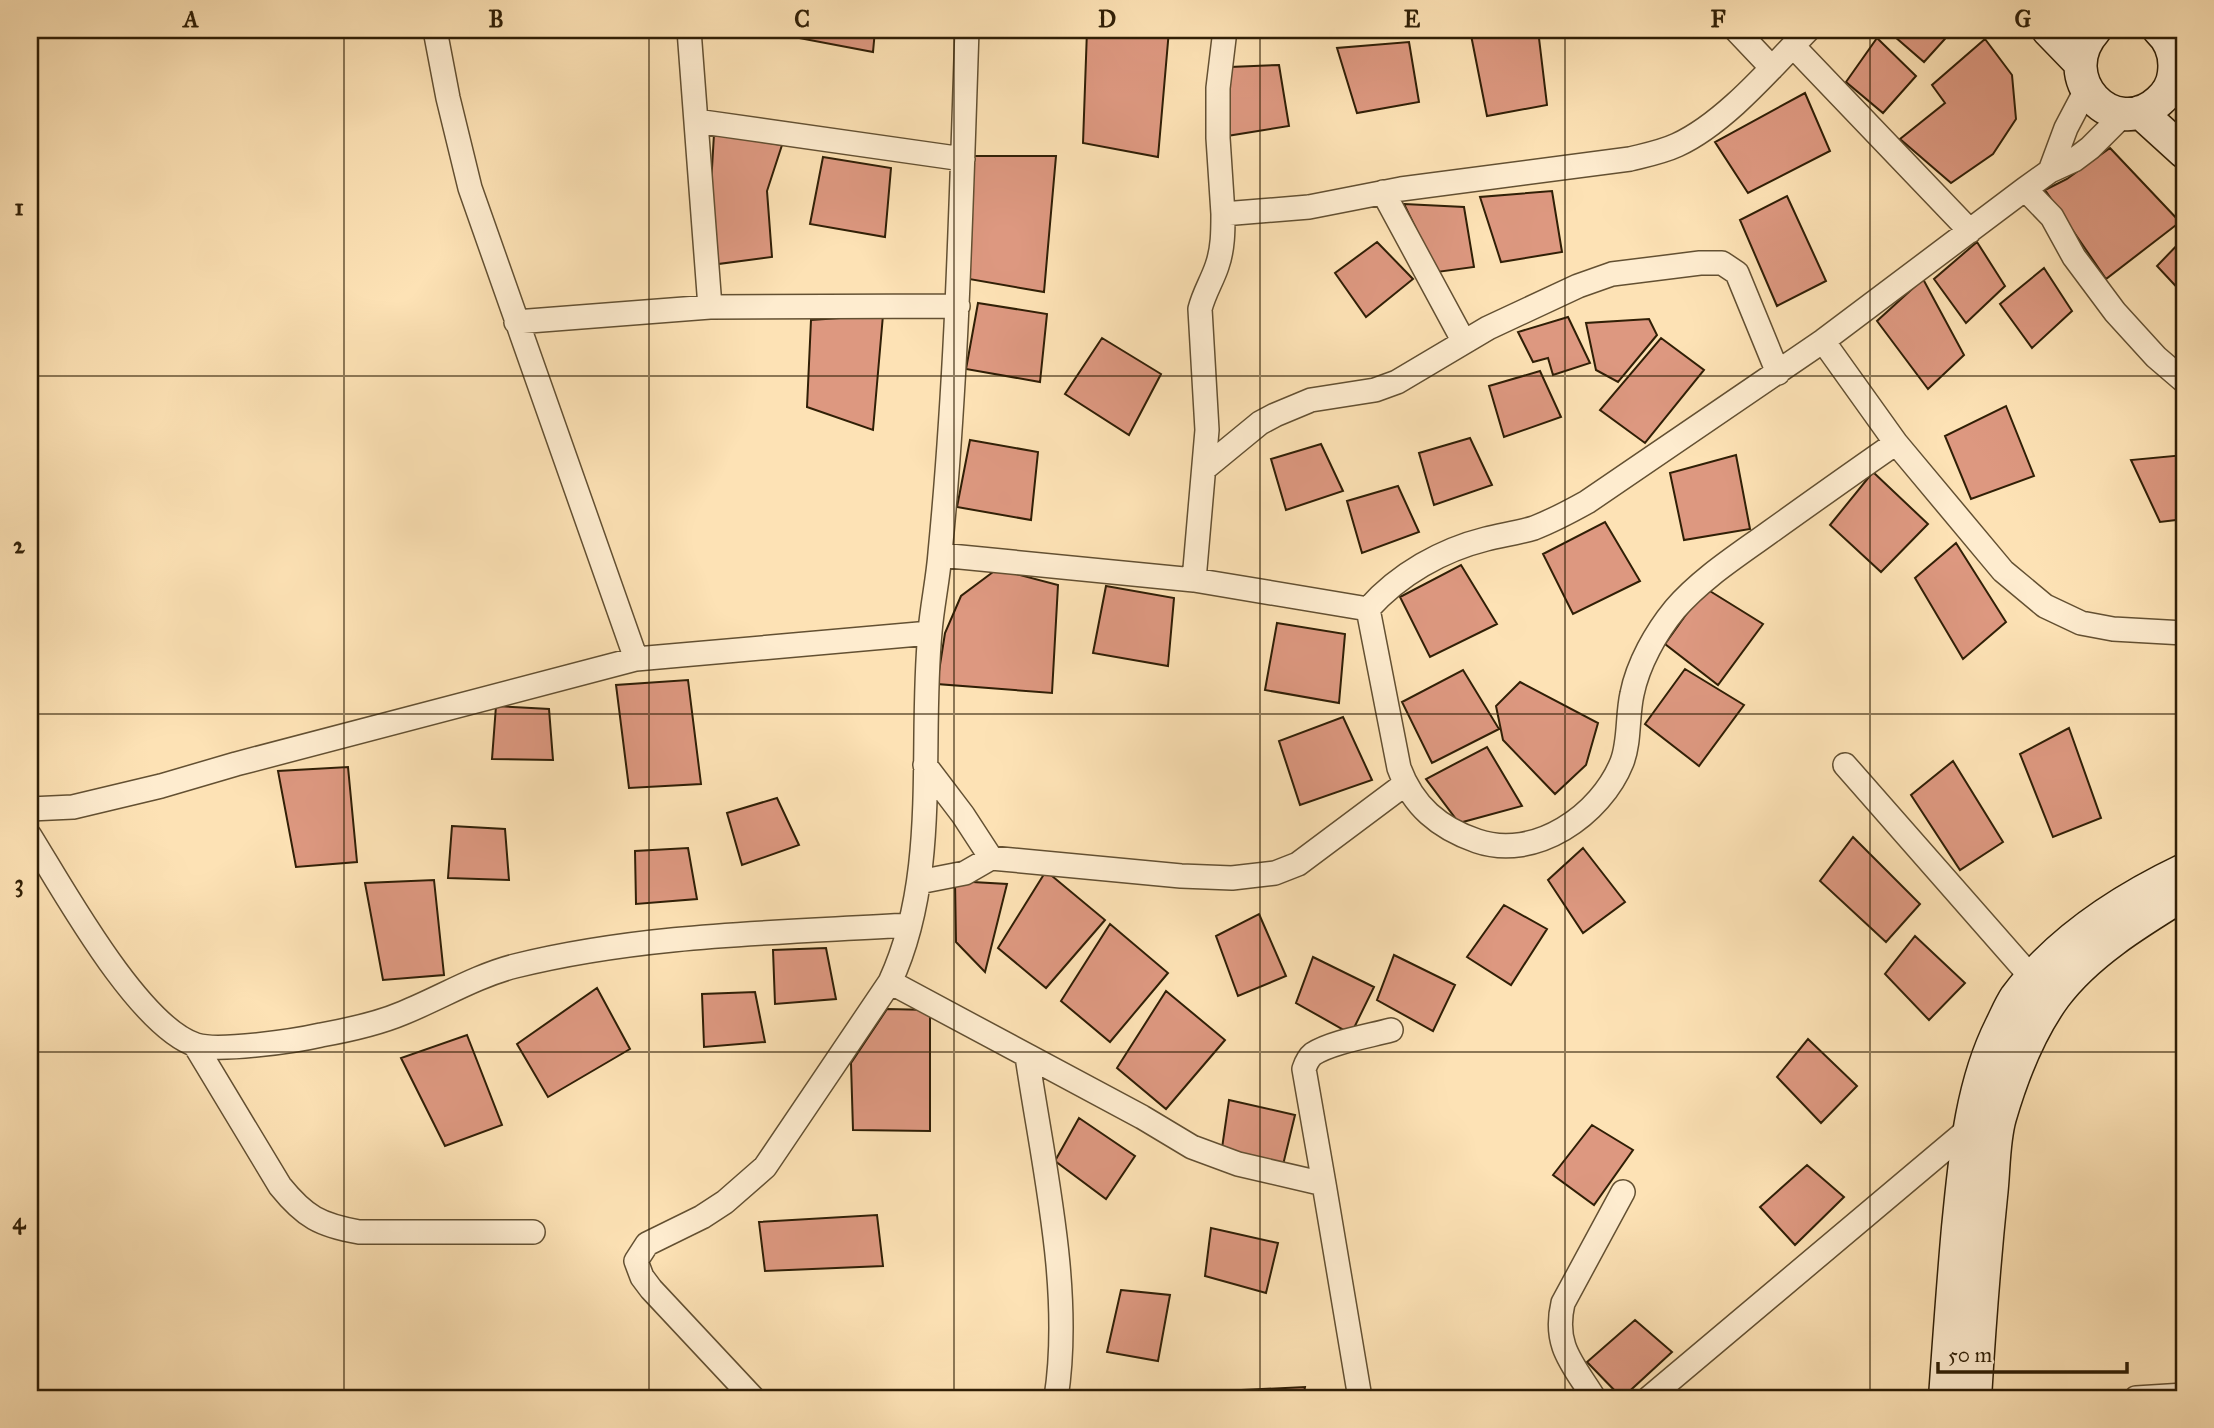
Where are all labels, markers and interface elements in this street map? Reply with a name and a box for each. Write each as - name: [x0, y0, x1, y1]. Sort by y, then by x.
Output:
- text: A: [181, 5, 199, 33]
- text: B: [488, 5, 504, 33]
- text: C: [794, 5, 810, 33]
- text: D: [1098, 5, 1116, 33]
- text: E: [1404, 5, 1421, 33]
- text: F: [1710, 5, 1726, 33]
- text: G: [2015, 5, 2032, 33]
- text: 1: [14, 193, 24, 221]
- text: 2: [13, 531, 25, 559]
- text: 3: [14, 869, 24, 898]
- text: 4: [13, 1207, 27, 1235]
- scale bar: [1938, 1330, 2126, 1374]
- text: 50 m: [1948, 1342, 1993, 1368]

